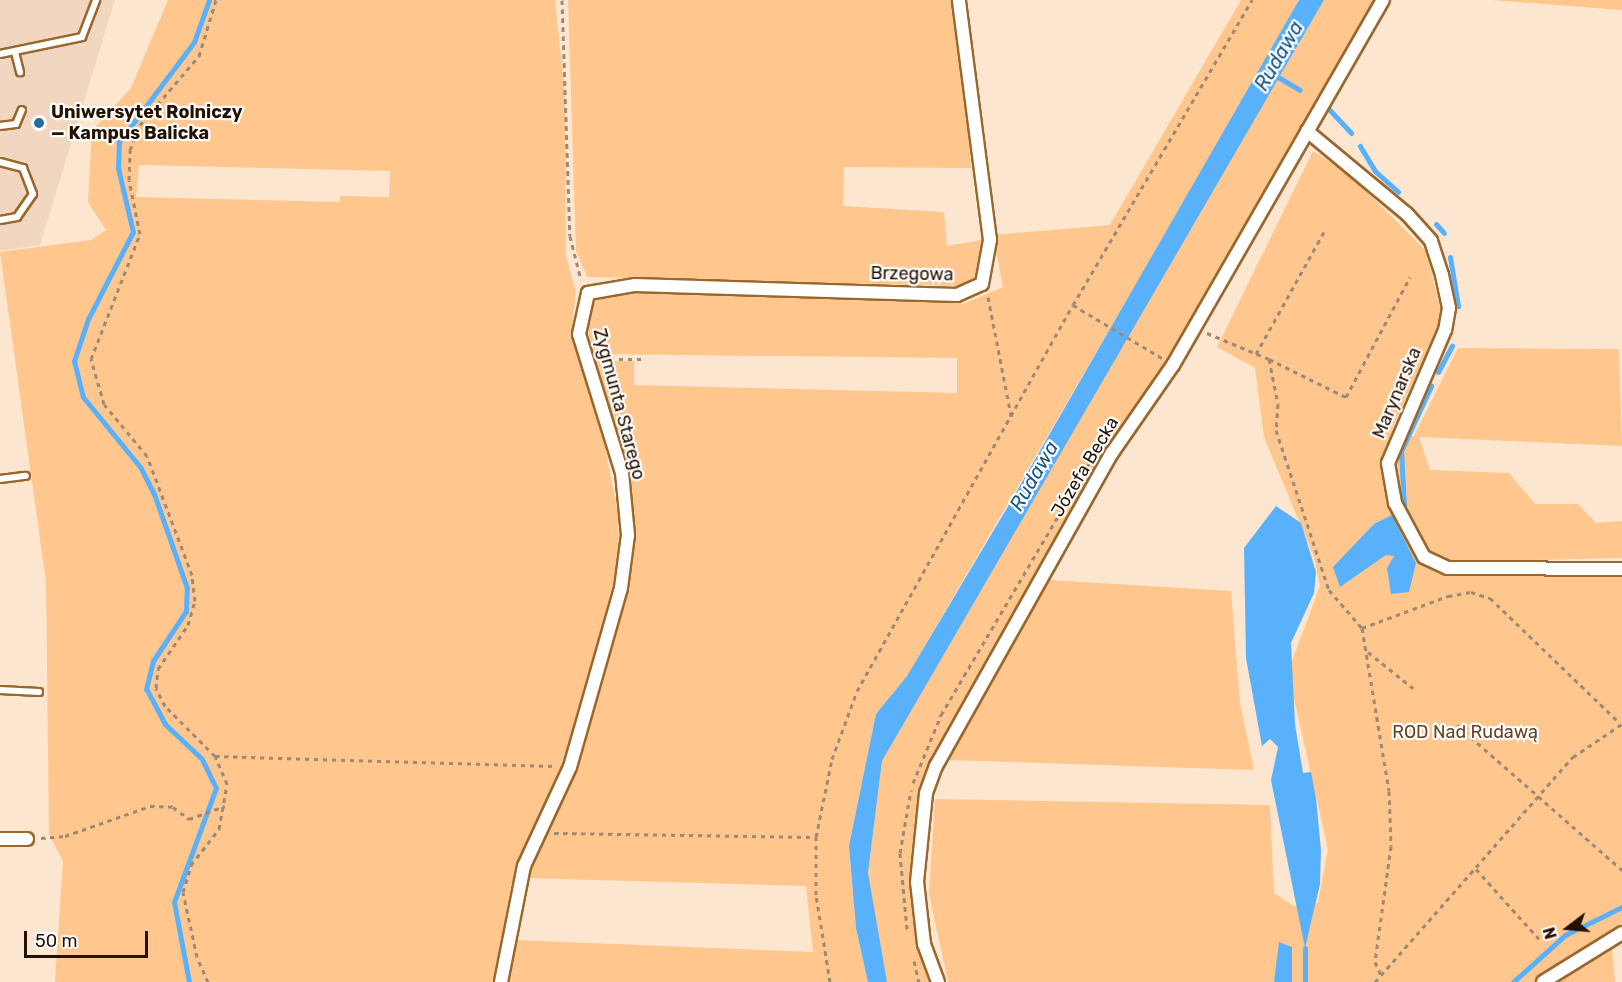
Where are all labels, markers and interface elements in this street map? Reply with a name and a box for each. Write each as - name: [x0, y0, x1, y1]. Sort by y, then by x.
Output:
- water label: Rudawa: [1249, 17, 1309, 95]
- place label: Uniwersytet Rolniczy — Kampus Balicka: [51, 102, 242, 144]
- marker: Uniwersytet Rolniczy — Kampus Balicka: [32, 116, 46, 130]
- street label: Brzegowa: [870, 262, 954, 286]
- street label: Zygmunta Starego: [588, 326, 650, 482]
- street label: Marynarska: [1368, 344, 1426, 442]
- street label: Józefa Becka: [1047, 413, 1123, 521]
- water label: Rudawa: [1004, 437, 1064, 515]
- park label: ROD Nad Rudawą: [1392, 721, 1538, 743]
- north arrow: [1538, 898, 1598, 958]
- scale bar: [27, 919, 152, 957]
- text: N: [1539, 925, 1561, 941]
- text: 50 m: [35, 930, 78, 952]

